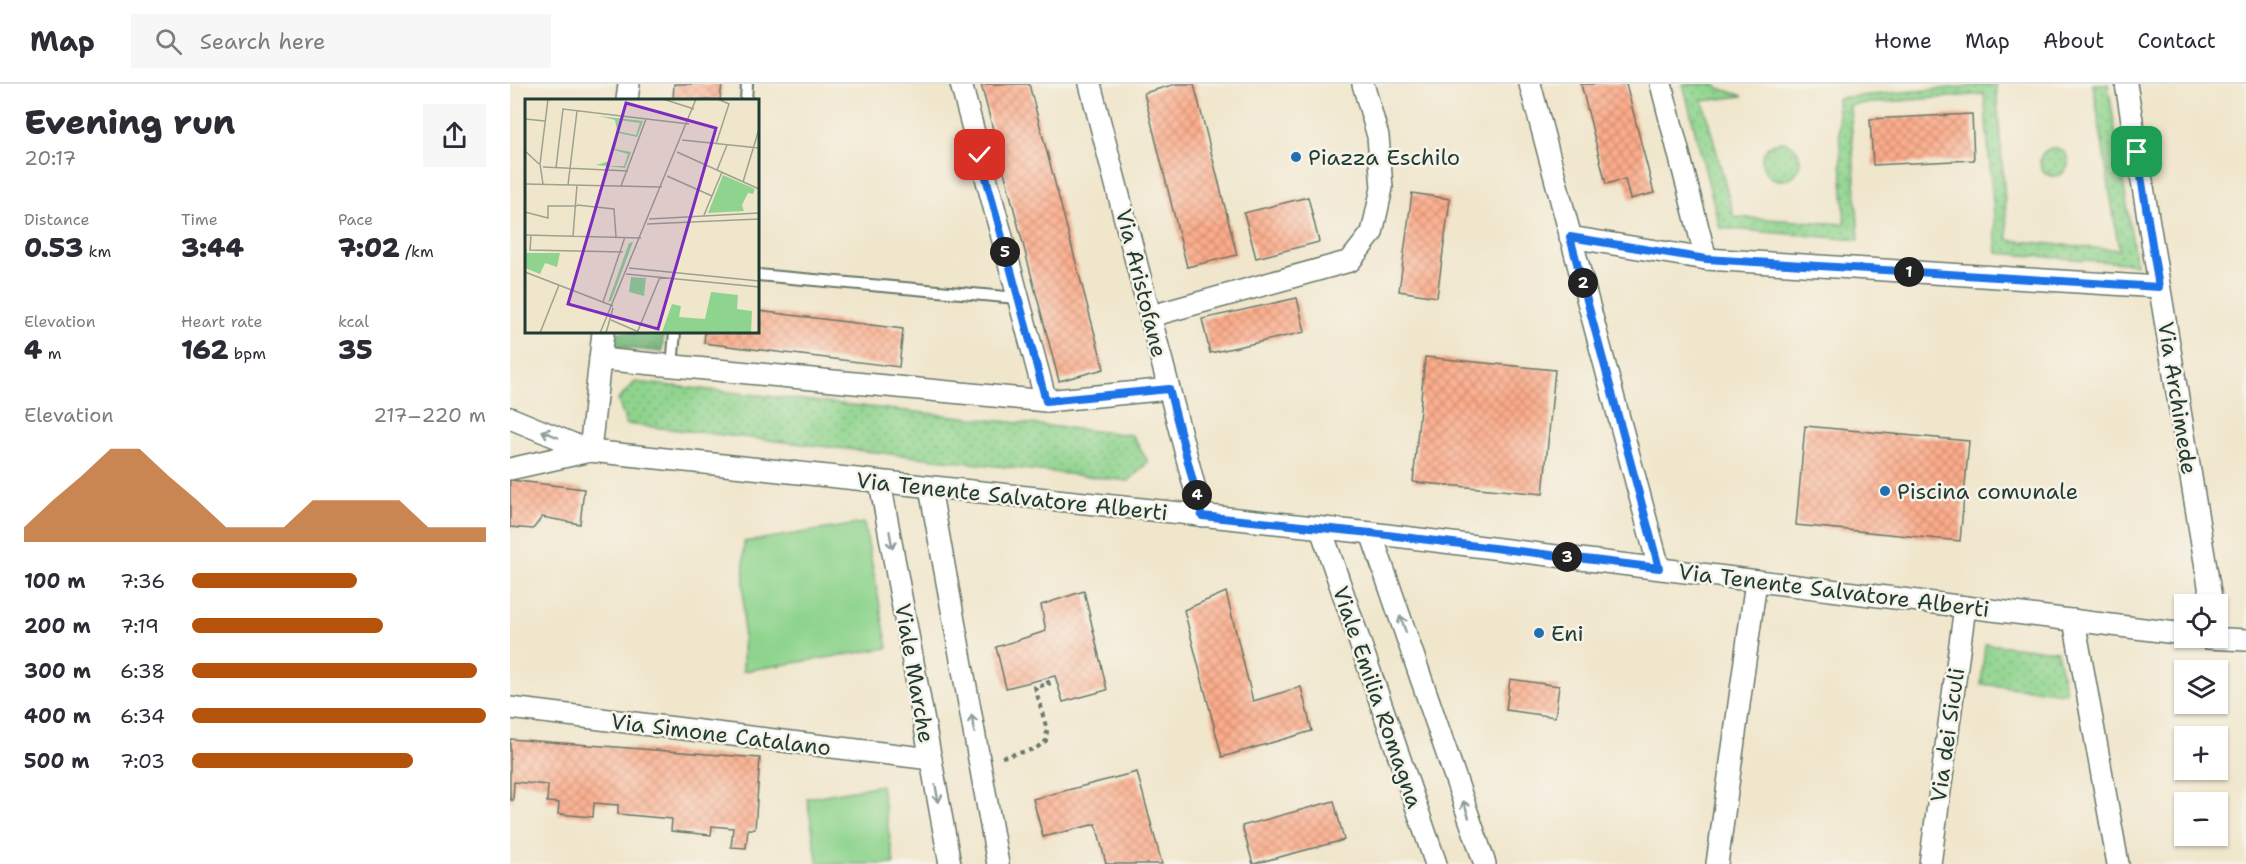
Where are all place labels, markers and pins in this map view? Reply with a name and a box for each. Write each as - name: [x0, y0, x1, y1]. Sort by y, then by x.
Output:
- pin: [2111, 126, 2162, 177]
- pin: [954, 129, 1005, 180]
- place label: Piazza Eschilo: [1308, 143, 1460, 172]
- marker: Piazza Eschilo: [1289, 150, 1303, 164]
- pin: 5: [990, 237, 1020, 267]
- pin: 1: [1894, 257, 1924, 287]
- pin: 2: [1568, 268, 1598, 298]
- place label: Piscina comunale: [1897, 477, 2078, 506]
- pin: 4: [1182, 480, 1212, 510]
- marker: Piscina comunale: [1878, 484, 1892, 498]
- pin: 3: [1552, 542, 1582, 572]
- place label: Eni: [1551, 619, 1584, 648]
- marker: Eni: [1532, 626, 1546, 640]

